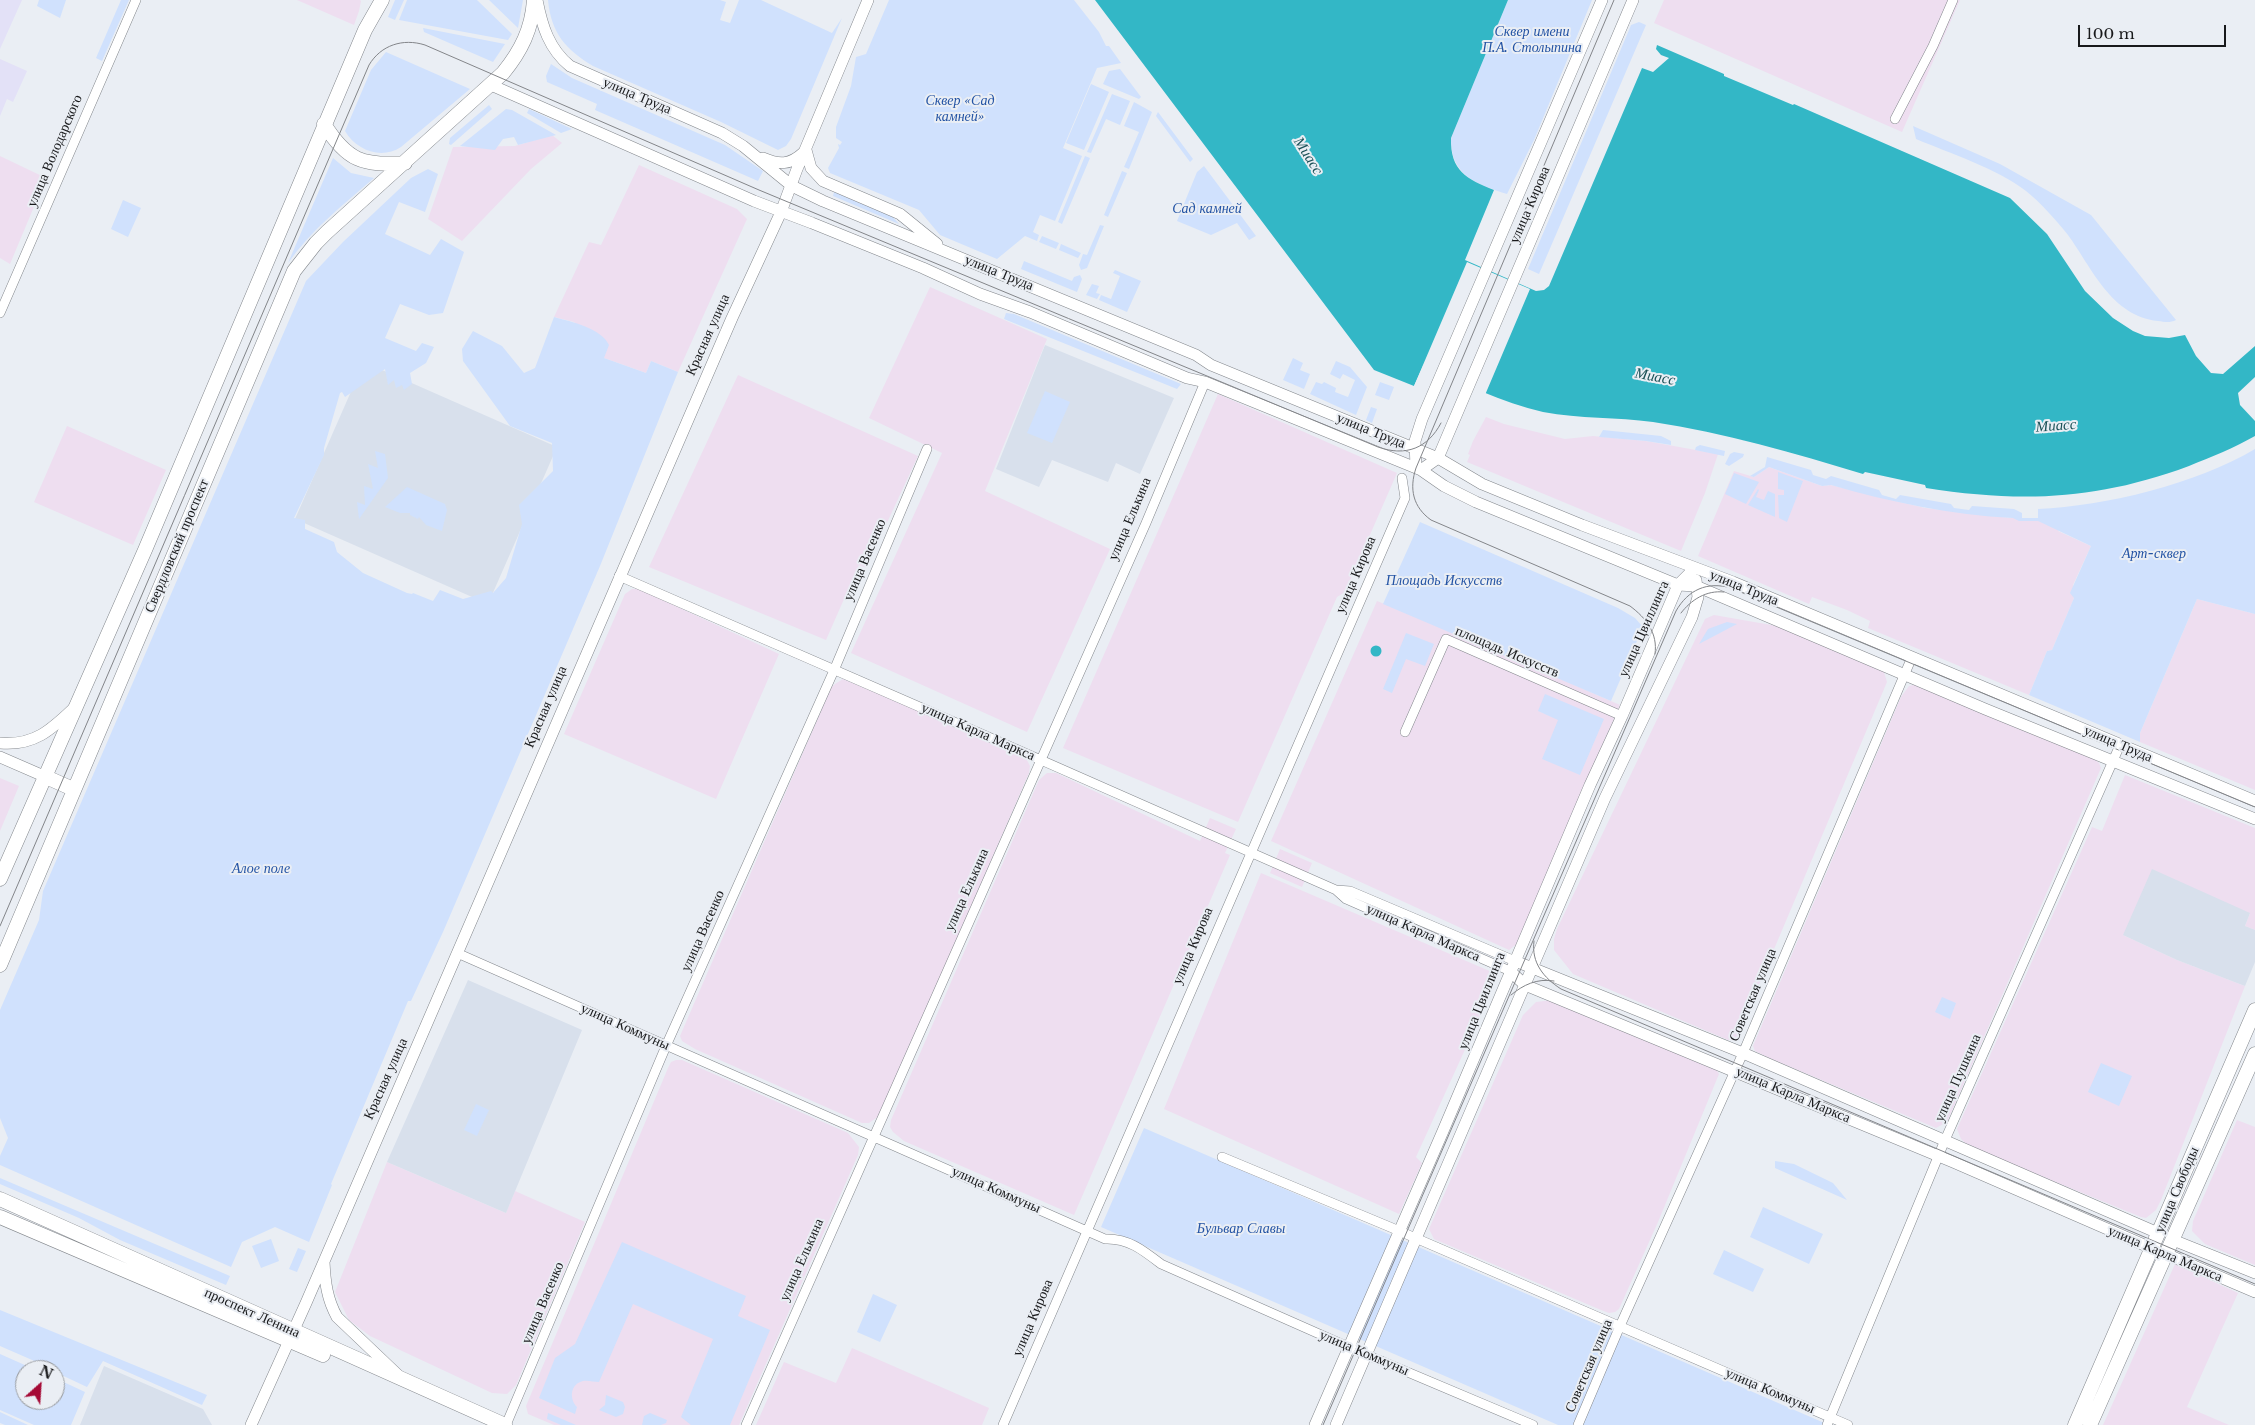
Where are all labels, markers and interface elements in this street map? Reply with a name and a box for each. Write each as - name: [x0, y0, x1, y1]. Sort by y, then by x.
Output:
- scale bar: [2080, 15, 2228, 47]
- park label: Сквер имени П.А. Столыпина: [1482, 24, 1582, 56]
- text: 100 m: [2086, 24, 2135, 43]
- street label: улица Труда: [600, 74, 674, 118]
- street label: улица Володарского: [24, 92, 86, 210]
- park label: Сквер «Сад камней»: [925, 93, 995, 125]
- water label: Миасс: [1290, 134, 1326, 178]
- street label: улица Кирова: [1506, 164, 1554, 246]
- park label: Сад камней: [1172, 201, 1242, 217]
- street label: улица Труда: [962, 252, 1036, 294]
- street label: Красная улица: [683, 292, 733, 378]
- water label: Миасс: [1633, 364, 1677, 390]
- street label: улица Труда: [1334, 410, 1408, 452]
- water label: Миасс: [2035, 416, 2077, 436]
- street label: улица Елькина: [1105, 475, 1155, 563]
- street label: Свердловский проспект: [141, 477, 213, 615]
- street label: улица Васенко: [840, 517, 890, 603]
- street label: улица Кирова: [1332, 534, 1380, 616]
- park label: Арт-сквер: [2122, 546, 2186, 562]
- street label: улица Труда: [1707, 567, 1781, 609]
- park label: Площадь Искусств: [1386, 573, 1502, 589]
- street label: улица Цвиллинга: [1615, 578, 1673, 680]
- street label: площадь Искусств: [1453, 623, 1561, 681]
- street label: Красная улица: [521, 663, 571, 751]
- street label: улица Карла Маркса: [919, 699, 1037, 765]
- street label: улица Труда: [2081, 722, 2155, 766]
- street label: улица Елькина: [941, 846, 993, 934]
- park label: Алое поле: [232, 861, 290, 877]
- street label: улица Васенко: [678, 888, 728, 974]
- street label: улица Карла Маркса: [1364, 900, 1482, 966]
- street label: улица Кирова: [1169, 905, 1217, 987]
- street label: Советская улица: [1726, 946, 1780, 1044]
- street label: улица Цвиллинга: [1455, 950, 1509, 1052]
- street label: улица Коммуны: [578, 1000, 672, 1054]
- street label: улица Пушкина: [1931, 1031, 1985, 1125]
- street label: Красная улица: [361, 1036, 411, 1122]
- street label: улица Карла Маркса: [1733, 1063, 1853, 1127]
- street label: улица Свободы: [2151, 1145, 2203, 1235]
- street label: улица Коммуны: [949, 1163, 1043, 1217]
- street label: улица Елькина: [776, 1216, 828, 1304]
- park label: Бульвар Славы: [1197, 1221, 1285, 1237]
- street label: улица Карла Маркса: [2105, 1222, 2225, 1286]
- street label: улица Васенко: [518, 1260, 568, 1346]
- street label: улица Кирова: [1009, 1277, 1057, 1359]
- street label: проспект Ленина: [202, 1284, 302, 1342]
- street label: Советская улица: [1562, 1317, 1616, 1415]
- street label: улица Коммуны: [1317, 1327, 1411, 1379]
- north arrow: [15, 1360, 65, 1410]
- text: N: [36, 1361, 56, 1383]
- street label: улица Коммуны: [1723, 1365, 1817, 1417]

